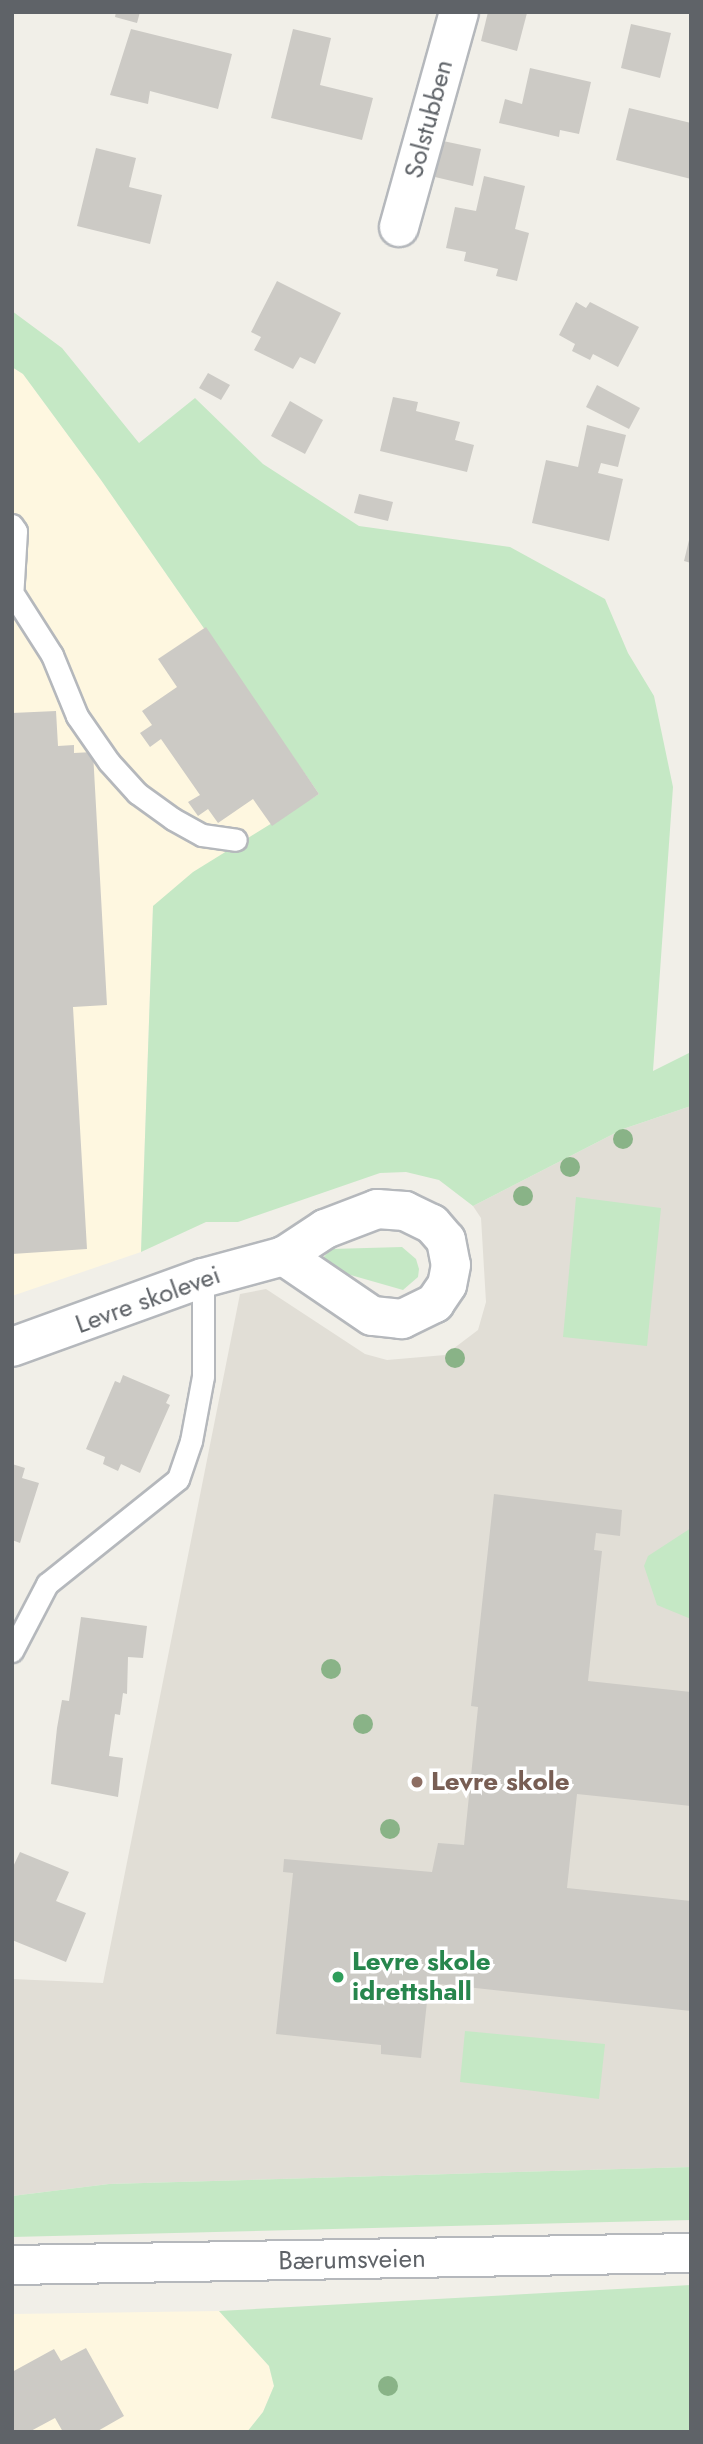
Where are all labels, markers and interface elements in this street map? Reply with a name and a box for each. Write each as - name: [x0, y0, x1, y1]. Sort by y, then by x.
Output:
- street label: Solstubben: [398, 56, 460, 182]
- street label: Levre skolevei: [71, 1259, 225, 1341]
- place label: Levre skole: [431, 1766, 570, 1798]
- marker: Levre skole: [409, 1774, 425, 1790]
- place label: Levre skole idrettshall: [352, 1946, 491, 2008]
- marker: Levre skole idrettshall: [330, 1969, 346, 1985]
- street label: Bærumsveien: [278, 2243, 426, 2277]

